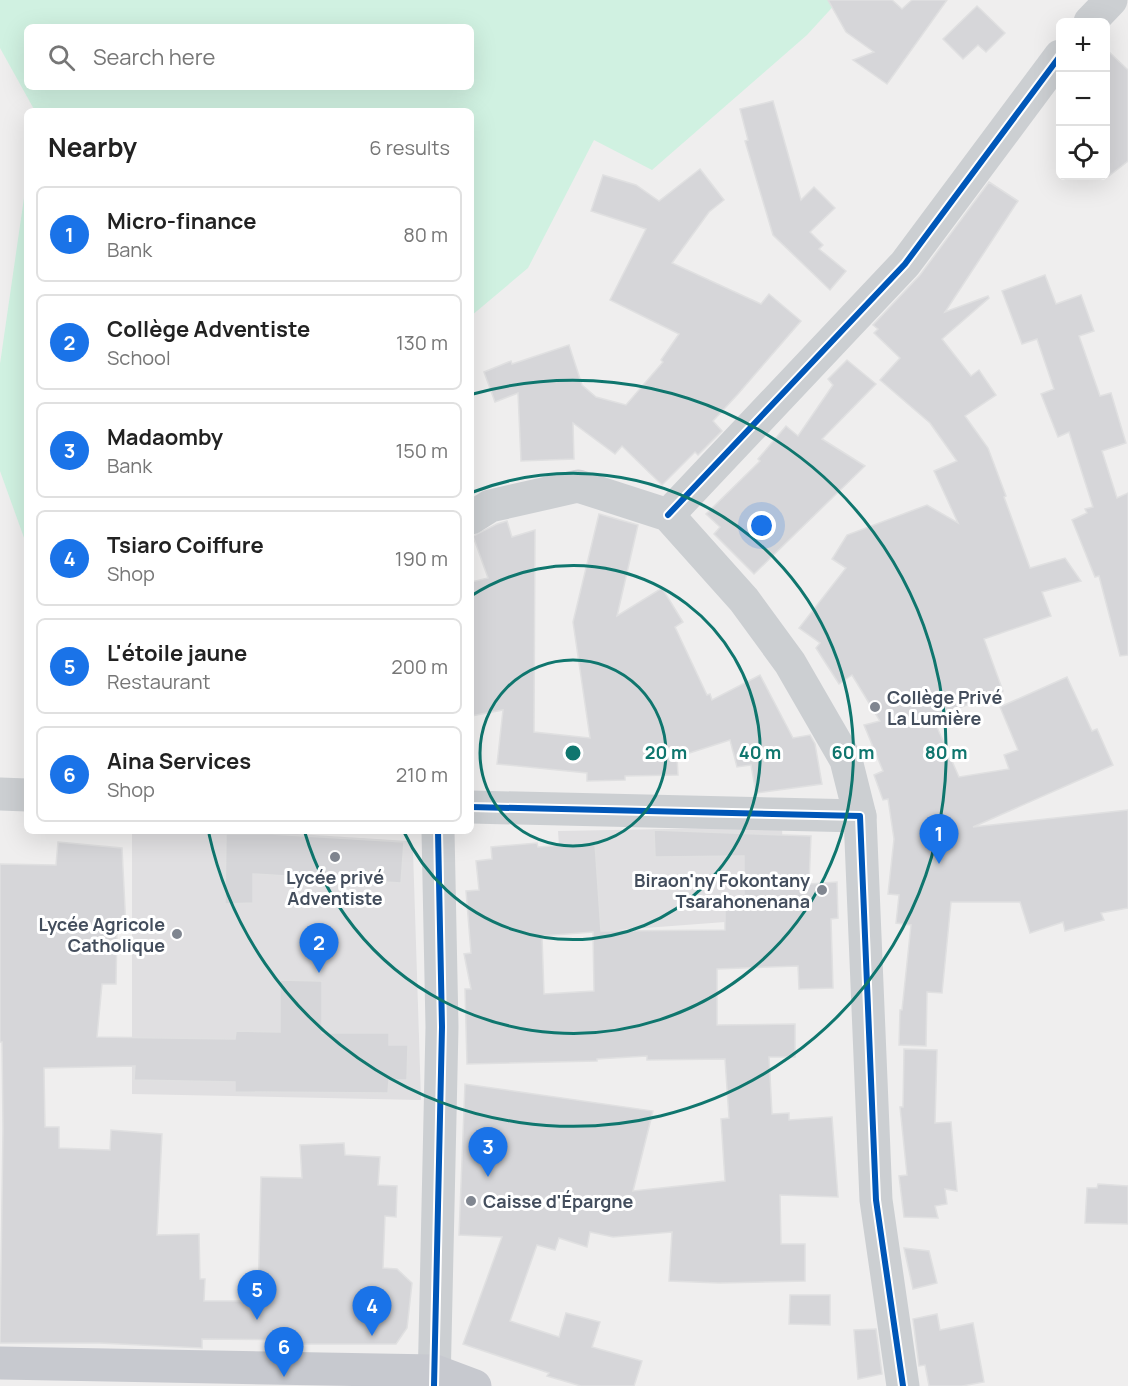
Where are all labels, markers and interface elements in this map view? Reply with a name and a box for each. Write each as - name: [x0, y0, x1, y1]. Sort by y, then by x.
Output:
- map controls: [1056, 18, 1110, 180]
- button: +: [1056, 18, 1110, 72]
- search box: [24, 24, 474, 90]
- icon: search: [45, 41, 78, 74]
- text: Search here: [93, 42, 215, 72]
- button: −: [1056, 72, 1110, 126]
- button: locate: [1056, 126, 1110, 180]
- text: Nearby: [48, 129, 137, 165]
- text: 6 results: [369, 134, 450, 161]
- text: Micro-finance: [107, 206, 256, 236]
- text: 1: [65, 221, 74, 248]
- text: 80 m: [403, 221, 448, 248]
- text: Bank: [107, 236, 152, 263]
- text: Collège Adventiste: [107, 314, 310, 344]
- text: 2: [64, 329, 75, 356]
- text: 130 m: [396, 329, 448, 356]
- text: School: [107, 344, 171, 371]
- text: Madaomby: [107, 422, 223, 452]
- text: 3: [64, 437, 75, 464]
- text: 150 m: [395, 437, 448, 464]
- text: Bank: [107, 452, 152, 479]
- your location: [747, 511, 776, 540]
- text: Tsiaro Coiffure: [107, 530, 264, 560]
- text: 4: [63, 545, 76, 572]
- text: 190 m: [395, 545, 448, 572]
- text: Shop: [107, 560, 155, 587]
- text: L'étoile jaune: [107, 638, 247, 668]
- text: 5: [64, 653, 75, 680]
- text: 200 m: [391, 653, 448, 680]
- text: Restaurant: [107, 668, 211, 695]
- place label: Collège Privé La Lumière: [887, 685, 1003, 730]
- marker: Collège Privé La Lumière: [868, 700, 882, 714]
- text: 20 m: [645, 740, 687, 764]
- text: 40 m: [739, 740, 781, 764]
- text: 60 m: [832, 740, 874, 764]
- text: 80 m: [925, 740, 967, 764]
- centre of rings: [563, 743, 583, 763]
- text: Aina Services: [107, 746, 251, 776]
- text: 6: [63, 761, 76, 788]
- text: 210 m: [396, 761, 448, 788]
- text: Shop: [107, 776, 155, 803]
- pin: 1: [920, 814, 958, 864]
- marker: Lycée privé Adventiste: [328, 850, 342, 864]
- place label: Lycée privé Adventiste: [286, 865, 384, 910]
- place label: Biraon'ny Fokontany Tsarahonenana: [634, 868, 810, 913]
- marker: Biraon'ny Fokontany Tsarahonenana: [815, 883, 829, 897]
- place label: Lycée Agricole Catholique: [38, 912, 165, 957]
- pin: 2: [300, 924, 338, 973]
- marker: Lycée Agricole Catholique: [170, 927, 184, 941]
- pin: 3: [468, 1128, 508, 1177]
- place label: Caisse d'Épargne: [483, 1189, 633, 1213]
- marker: Caisse d'Épargne: [464, 1194, 478, 1208]
- pin: 5: [238, 1270, 276, 1320]
- pin: 4: [352, 1286, 392, 1336]
- pin: 6: [264, 1328, 304, 1377]

